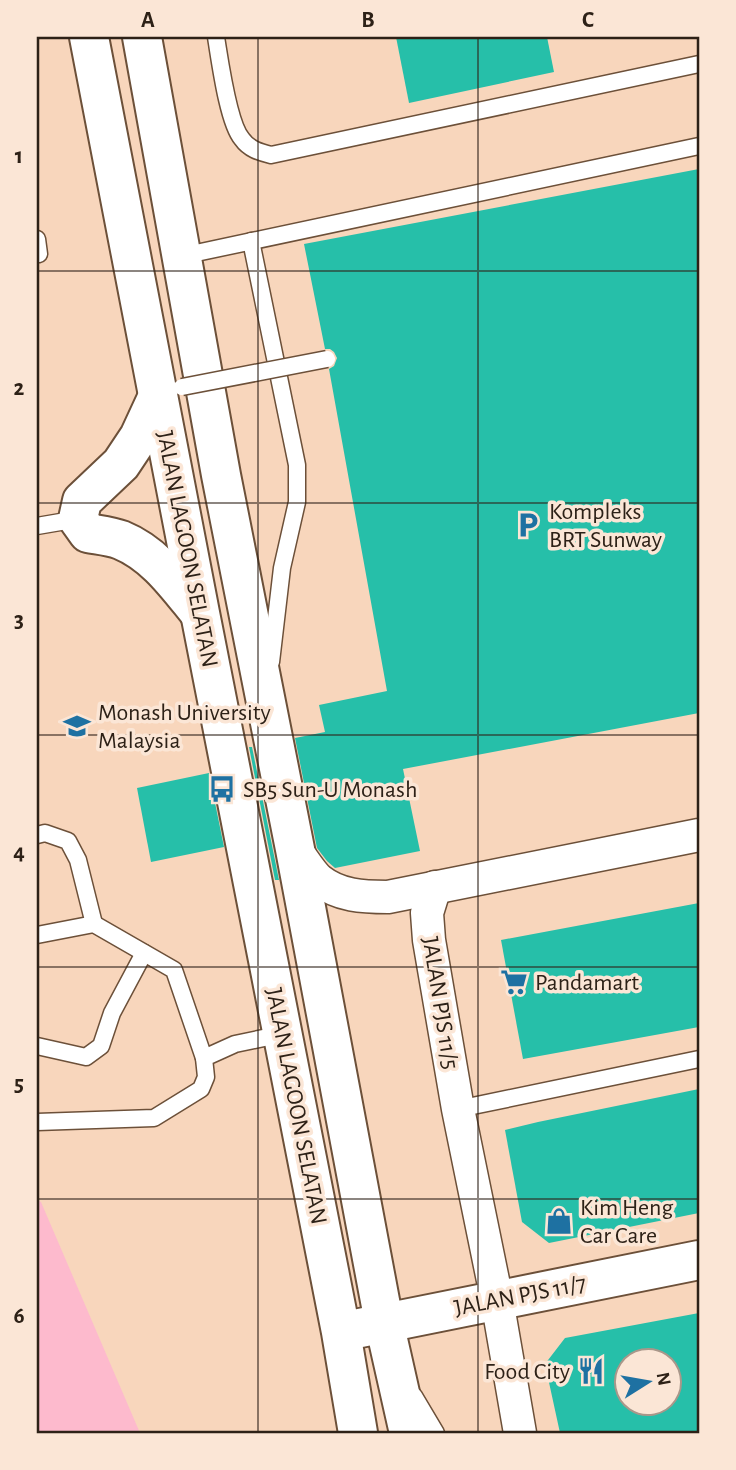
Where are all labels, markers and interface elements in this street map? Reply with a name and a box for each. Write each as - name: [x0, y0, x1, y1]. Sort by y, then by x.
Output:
- text: A: [141, 9, 155, 32]
- text: B: [361, 9, 375, 32]
- text: C: [582, 9, 594, 32]
- text: 1: [15, 145, 23, 168]
- text: 2: [14, 377, 25, 400]
- street label: JALAN LAGOON SELATAN: [152, 429, 222, 669]
- place label: Kompleks BRT Sunway: [549, 500, 662, 552]
- parking icon: Kompleks BRT Sunway: [513, 510, 543, 540]
- text: 3: [14, 609, 24, 632]
- place label: Monash University Malaysia: [98, 701, 271, 753]
- school or university icon: Monash University Malaysia: [62, 711, 92, 741]
- bus stop icon: SB5 Sun-U Monash: [207, 774, 237, 804]
- place label: SB5 Sun-U Monash: [243, 778, 417, 802]
- text: 4: [13, 841, 25, 864]
- street label: JALAN PJS 11/5: [418, 935, 462, 1071]
- supermarket icon: Pandamart: [499, 967, 529, 997]
- place label: Pandamart: [535, 971, 639, 995]
- street label: JALAN LAGOON SELATAN: [261, 986, 331, 1226]
- text: 5: [14, 1073, 24, 1096]
- place label: Kim Heng Car Care: [580, 1196, 673, 1248]
- shop icon: Kim Heng Car Care: [544, 1206, 574, 1236]
- street label: JALAN PJS 11/7: [452, 1271, 588, 1321]
- text: 6: [13, 1305, 25, 1328]
- north arrow: [614, 1348, 684, 1418]
- restaurant icon: Food City: [576, 1356, 606, 1386]
- place label: Food City: [484, 1360, 570, 1384]
- text: N: [653, 1371, 674, 1387]

